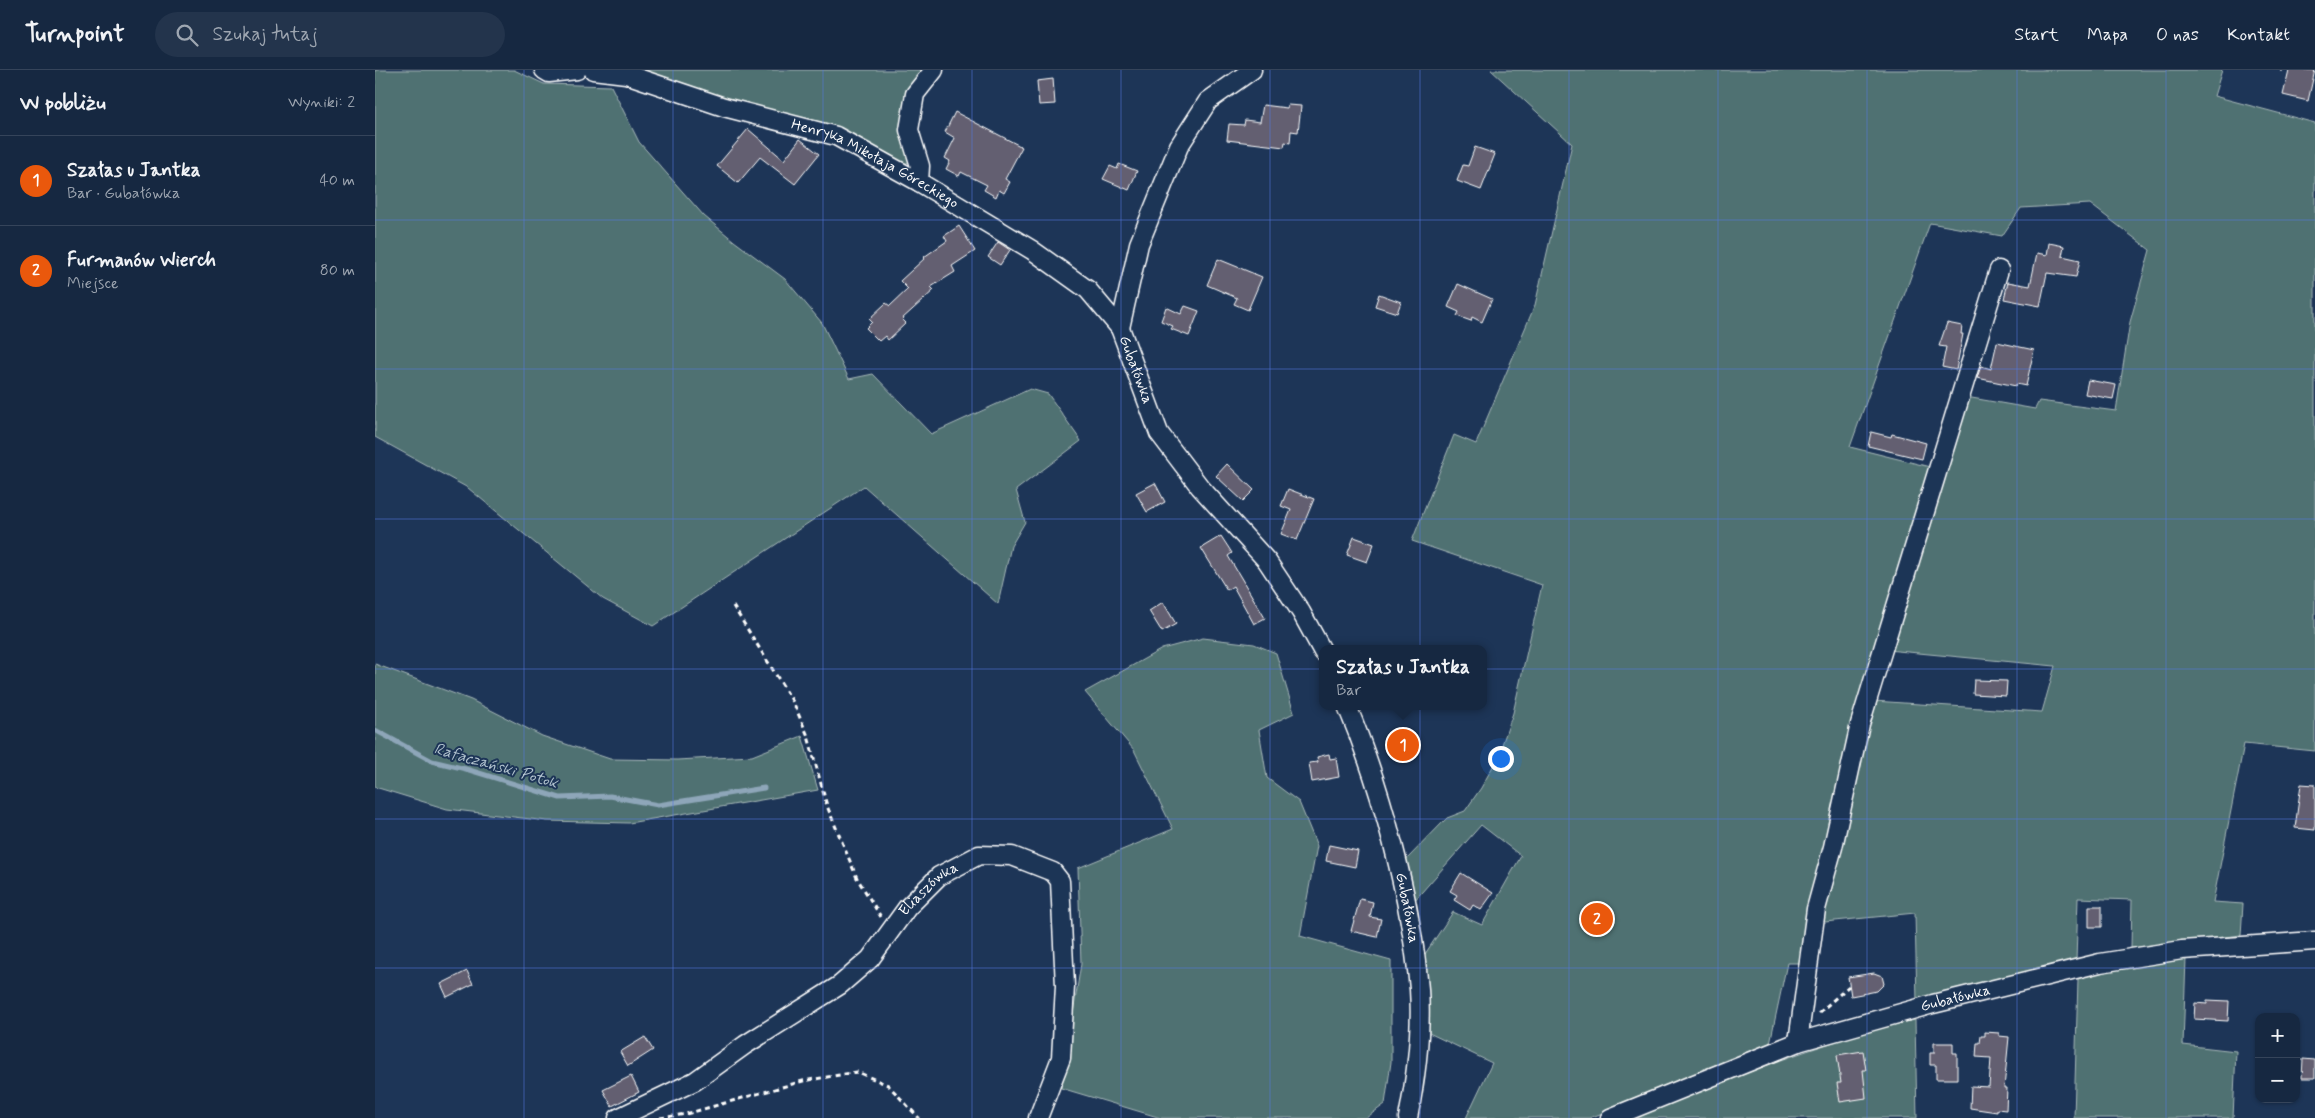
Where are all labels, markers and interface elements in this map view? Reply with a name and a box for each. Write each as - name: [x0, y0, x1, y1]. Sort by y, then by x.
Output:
- search box: [155, 12, 505, 57]
- text: Turnpoint: [25, 19, 125, 50]
- icon: search: [173, 21, 201, 49]
- text: Szukaj tutaj: [213, 22, 318, 47]
- text: Start: [2014, 23, 2059, 47]
- text: Mapa: [2087, 23, 2128, 47]
- text: O nas: [2156, 23, 2199, 47]
- text: Kontakt: [2227, 23, 2290, 47]
- text: W pobliżu: [20, 89, 106, 117]
- text: Wyniki: 2: [288, 92, 355, 113]
- street label: Henryka Mikołaja Góreckiego: [789, 115, 962, 213]
- text: Szałas u Jantka: [67, 158, 201, 183]
- text: 1: [32, 170, 40, 191]
- text: 40 m: [319, 170, 355, 191]
- text: Bar · Gubałówka: [67, 183, 180, 204]
- text: Furmanów Wierch: [67, 248, 216, 273]
- text: 2: [32, 260, 40, 281]
- text: 80 m: [320, 260, 355, 281]
- text: Miejsce: [67, 273, 118, 294]
- street label: Gubałówka: [1114, 333, 1157, 407]
- popup: [1319, 645, 1487, 710]
- text: Szałas u Jantka: [1336, 655, 1470, 680]
- text: Bar: [1336, 680, 1361, 701]
- pin: 1: [1387, 726, 1419, 764]
- water label: Rafaczański Potok: [432, 738, 561, 794]
- your location: [1488, 746, 1514, 772]
- street label: Eliaszówka: [894, 858, 962, 920]
- street label: Gubałówka: [1390, 871, 1423, 945]
- pin: 2: [1581, 900, 1613, 938]
- street label: Gubałówka: [1918, 980, 1993, 1017]
- map controls: [2255, 1013, 2300, 1103]
- button: +: [2255, 1013, 2300, 1058]
- button: −: [2255, 1058, 2300, 1103]

